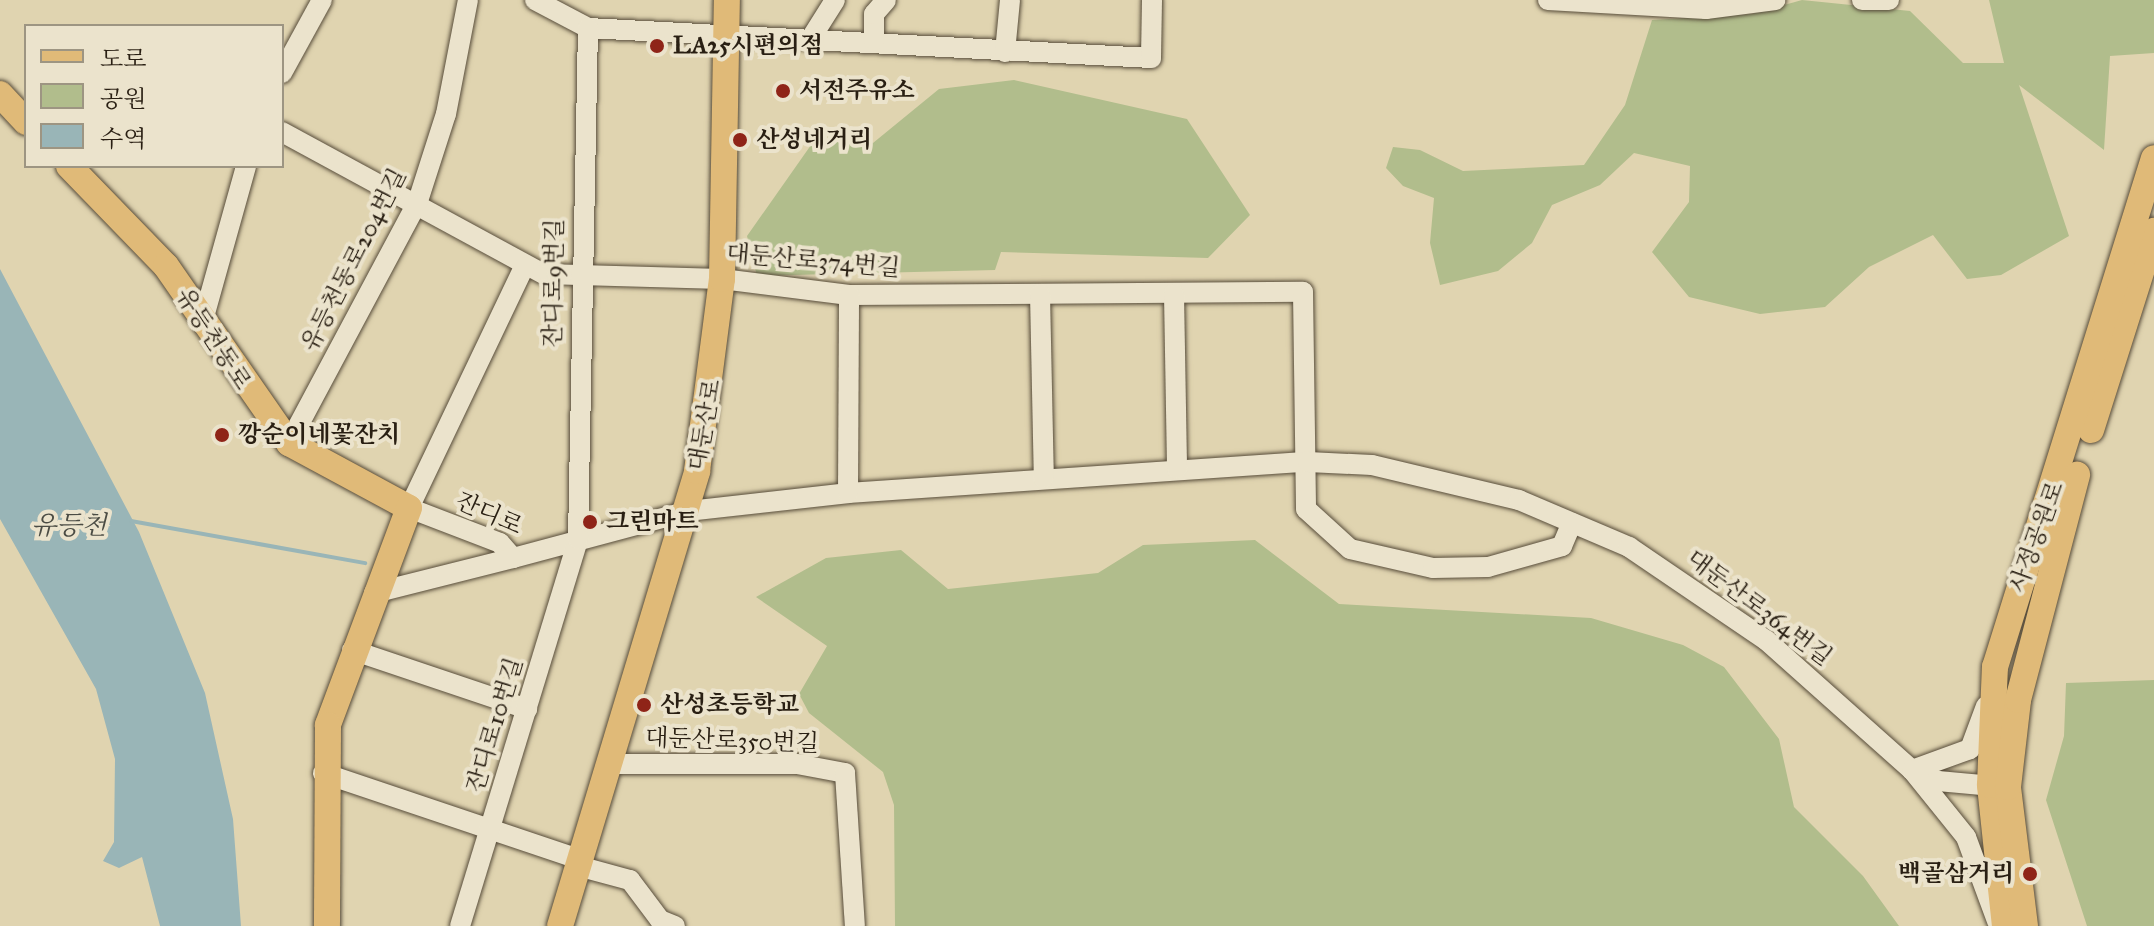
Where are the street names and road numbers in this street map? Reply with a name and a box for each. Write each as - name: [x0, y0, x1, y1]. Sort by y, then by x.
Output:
- street label: 유등천동로204번길: [295, 164, 413, 356]
- street label: 잔디로9번길: [538, 218, 570, 348]
- street label: 대둔산로374번길: [725, 239, 901, 283]
- street label: 유등천동로: [169, 283, 257, 395]
- street label: 대둔산로: [683, 377, 727, 473]
- street label: 사정공원로: [2004, 478, 2070, 596]
- street label: 잔디로: [451, 487, 527, 541]
- street label: 대둔산로364번길: [1681, 544, 1837, 672]
- street label: 잔디로10번길: [461, 654, 529, 796]
- street label: 대둔산로350번길: [645, 724, 819, 758]

